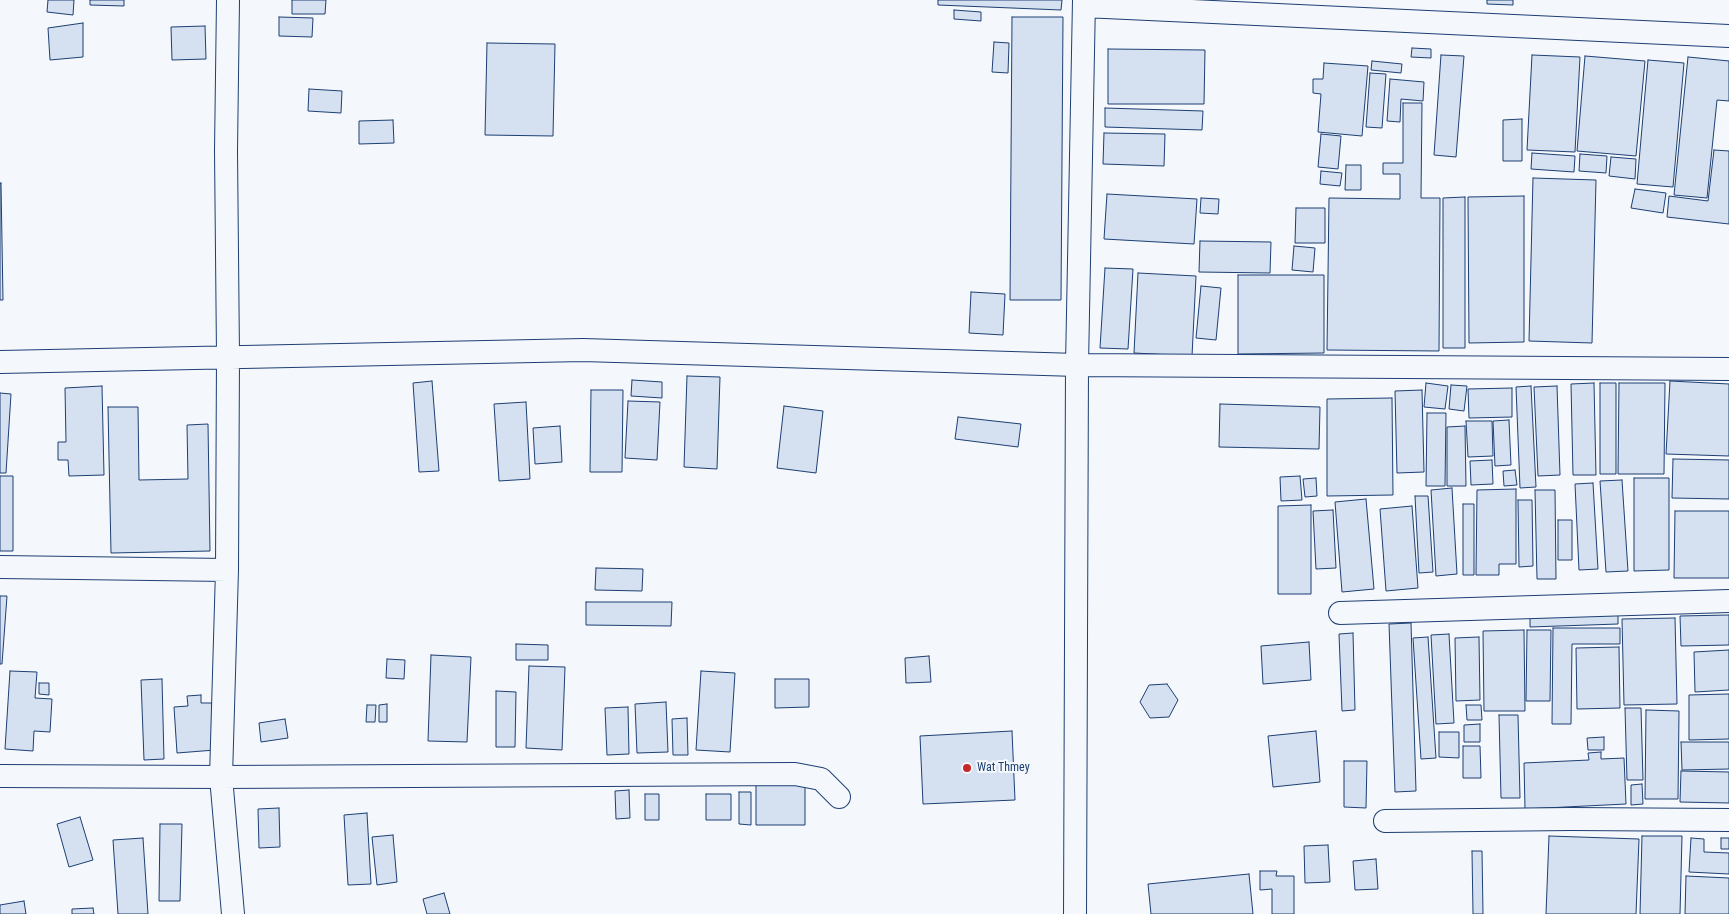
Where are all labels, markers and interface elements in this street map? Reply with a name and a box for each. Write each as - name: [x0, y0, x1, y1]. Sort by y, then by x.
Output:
- place label: Wat Thmey: [977, 761, 1030, 775]
- marker: Wat Thmey: [961, 762, 973, 774]

